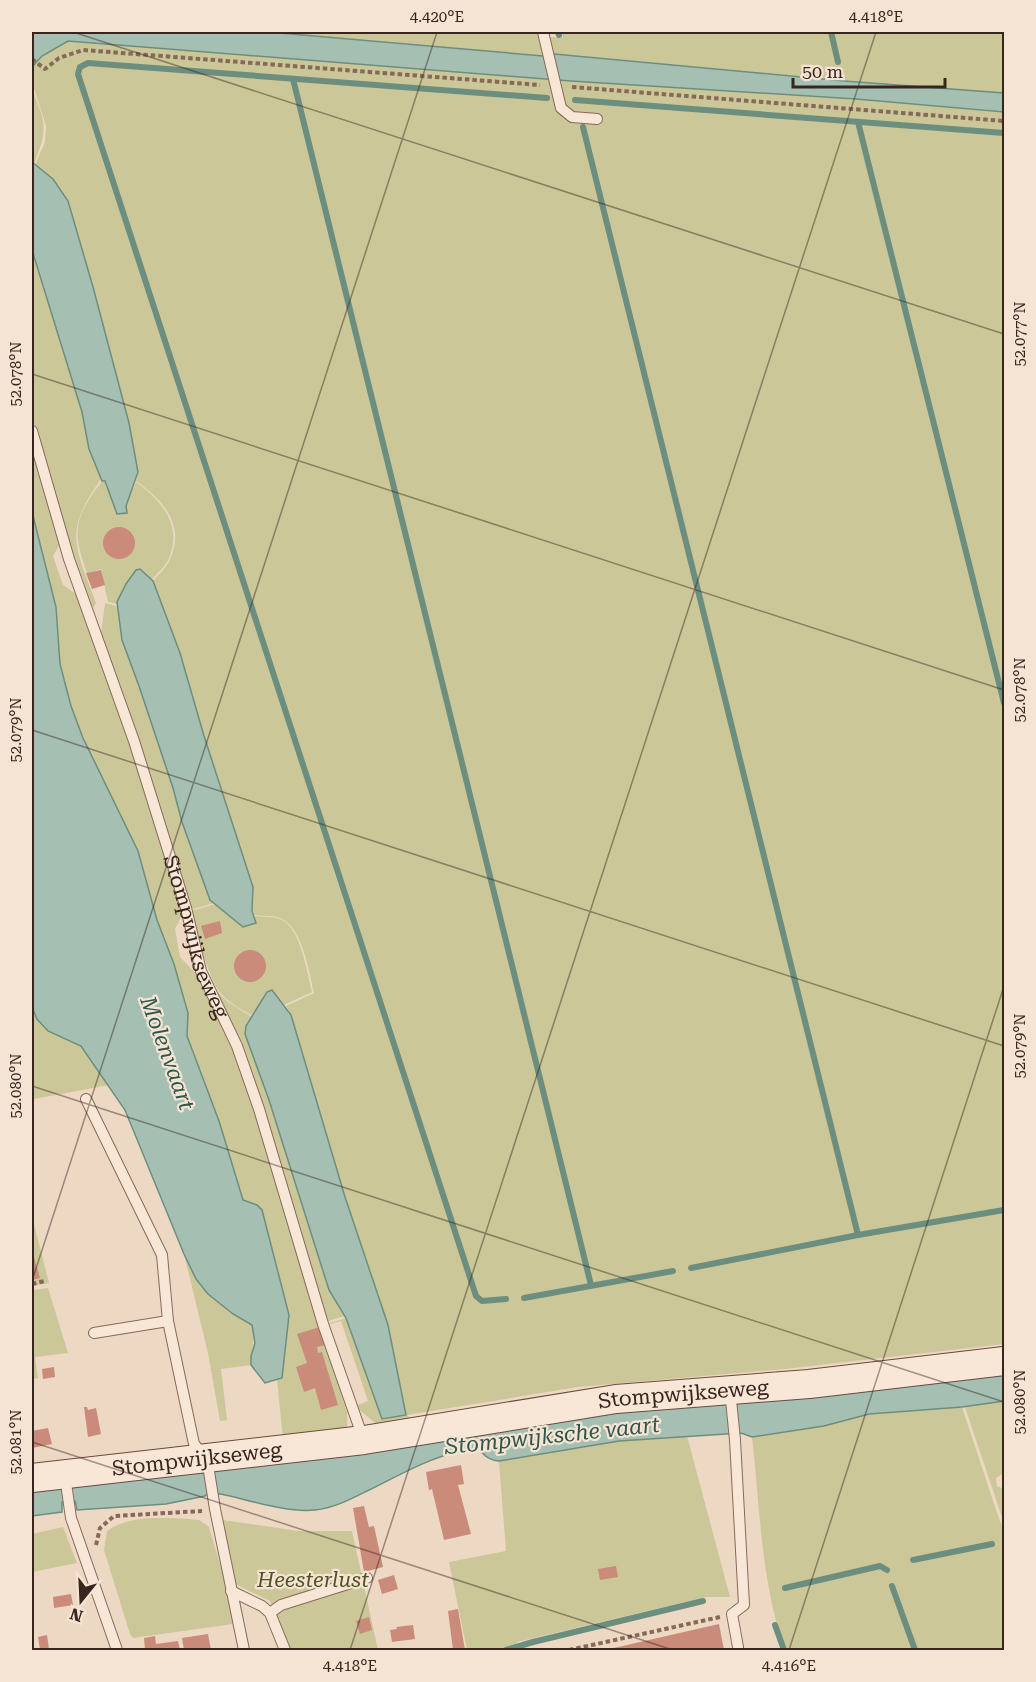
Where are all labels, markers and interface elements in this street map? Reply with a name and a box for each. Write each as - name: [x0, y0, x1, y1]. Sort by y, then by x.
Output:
- text: 4.420°E: [410, 8, 464, 26]
- text: 4.418°E: [849, 8, 903, 26]
- scale bar: [793, 51, 944, 89]
- text: 50 m: [802, 61, 843, 82]
- text: 52.077°N: [1011, 301, 1029, 367]
- text: 52.078°N: [7, 341, 25, 407]
- text: 52.078°N: [1011, 657, 1029, 723]
- text: 52.079°N: [7, 697, 25, 763]
- street label: Stompwijkseweg: [158, 852, 234, 1023]
- water label: Molenvaart: [135, 992, 200, 1114]
- text: 52.079°N: [1011, 1013, 1029, 1079]
- text: 52.080°N: [7, 1053, 25, 1119]
- text: 52.080°N: [1011, 1369, 1029, 1435]
- street label: Stompwijkseweg: [596, 1375, 770, 1414]
- text: 52.081°N: [7, 1409, 25, 1475]
- water label: Stompwijksche vaart: [442, 1412, 662, 1459]
- street label: Stompwijkseweg: [111, 1437, 283, 1481]
- park label: Heesterlust: [256, 1568, 369, 1592]
- north arrow: [51, 1571, 111, 1631]
- text: N: [68, 1604, 85, 1626]
- text: 4.418°E: [323, 1657, 377, 1675]
- text: 4.416°E: [762, 1657, 816, 1675]

